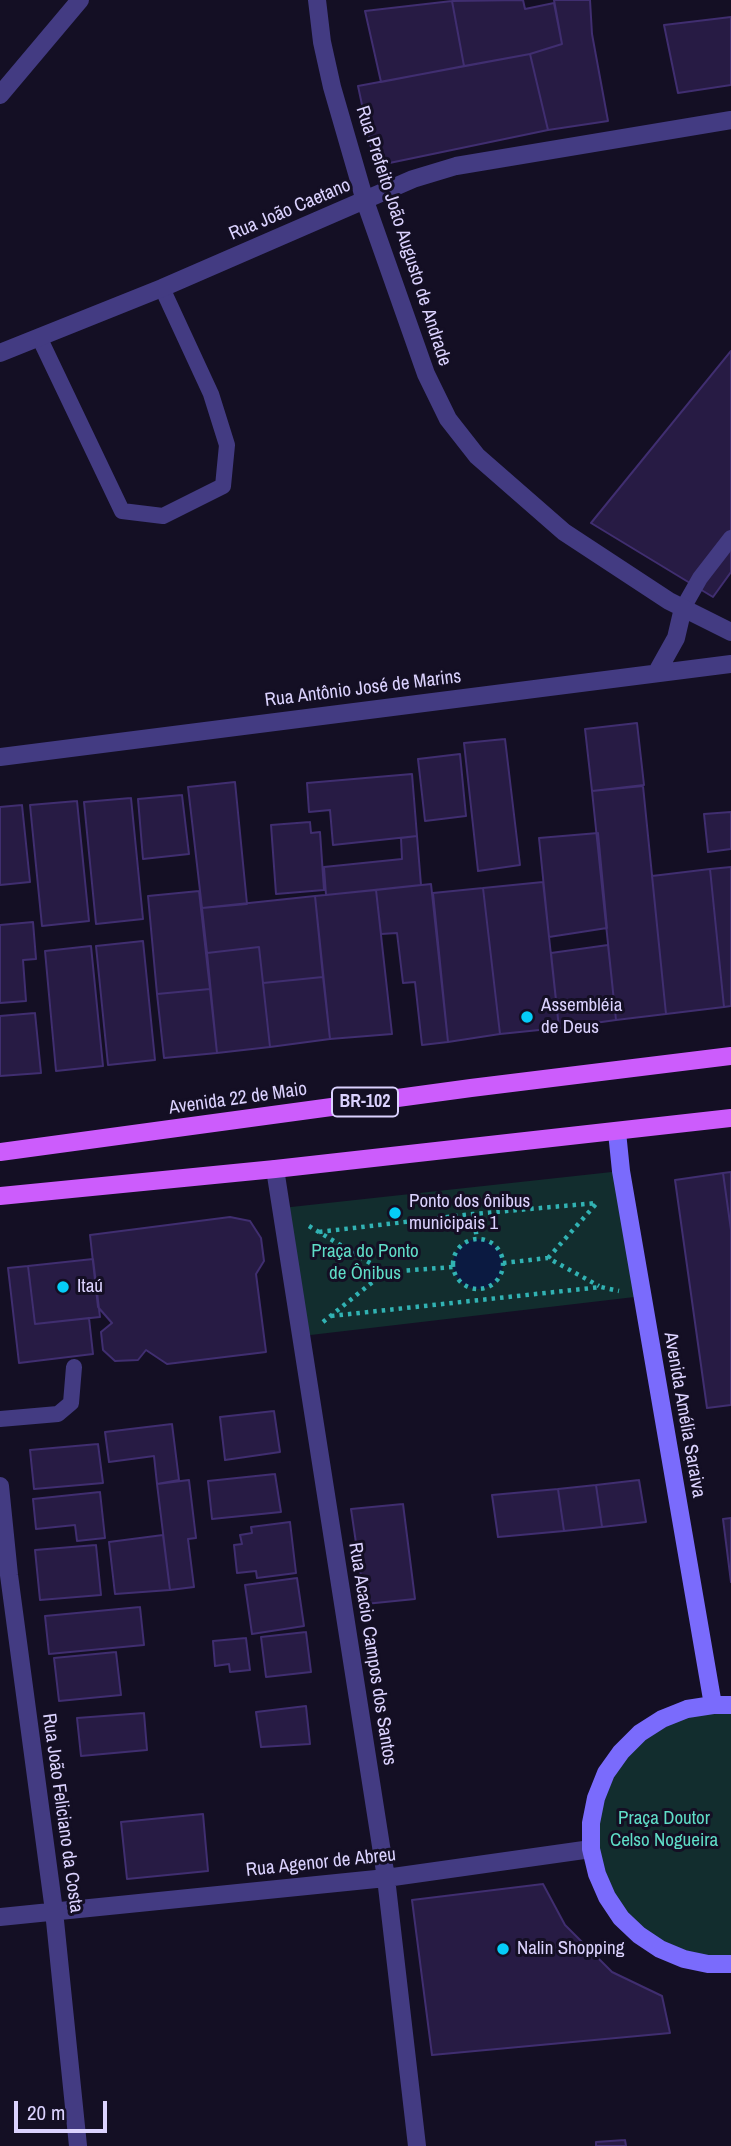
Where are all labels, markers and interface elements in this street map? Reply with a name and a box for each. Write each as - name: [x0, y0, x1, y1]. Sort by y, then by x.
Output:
- street label: Rua Prefeito João Augusto de Andrade: [350, 103, 456, 369]
- street label: Rua João Caetano: [226, 174, 354, 246]
- street label: Rua Antônio José de Marins: [264, 666, 462, 712]
- place label: Assembléia de Deus: [541, 995, 622, 1039]
- marker: Assembléia de Deus: [519, 1009, 535, 1025]
- street label: Avenida 22 de Maio: [167, 1078, 309, 1120]
- road number: BR-102: [332, 1087, 398, 1116]
- place label: Ponto dos ônibus municipais 1: [409, 1191, 530, 1235]
- marker: Ponto dos ônibus municipais 1: [387, 1205, 403, 1221]
- park label: Praça do Ponto de Ônibus: [311, 1241, 419, 1285]
- place label: Itaú: [77, 1276, 103, 1298]
- marker: Itaú: [55, 1279, 71, 1295]
- street label: Avenida Amélia Saraiva: [658, 1330, 710, 1500]
- street label: Rua Acacio Campos dos Santos: [343, 1541, 401, 1767]
- street label: Rua João Feliciano da Costa: [37, 1712, 87, 1914]
- park label: Praça Doutor Celso Nogueira: [610, 1808, 718, 1852]
- street label: Rua Agenor de Abreu: [245, 1844, 397, 1882]
- place label: Nalin Shopping: [517, 1938, 624, 1960]
- marker: Nalin Shopping: [495, 1941, 511, 1957]
- scale bar: [18, 2086, 110, 2130]
- text: 20 m: [27, 2098, 65, 2127]

